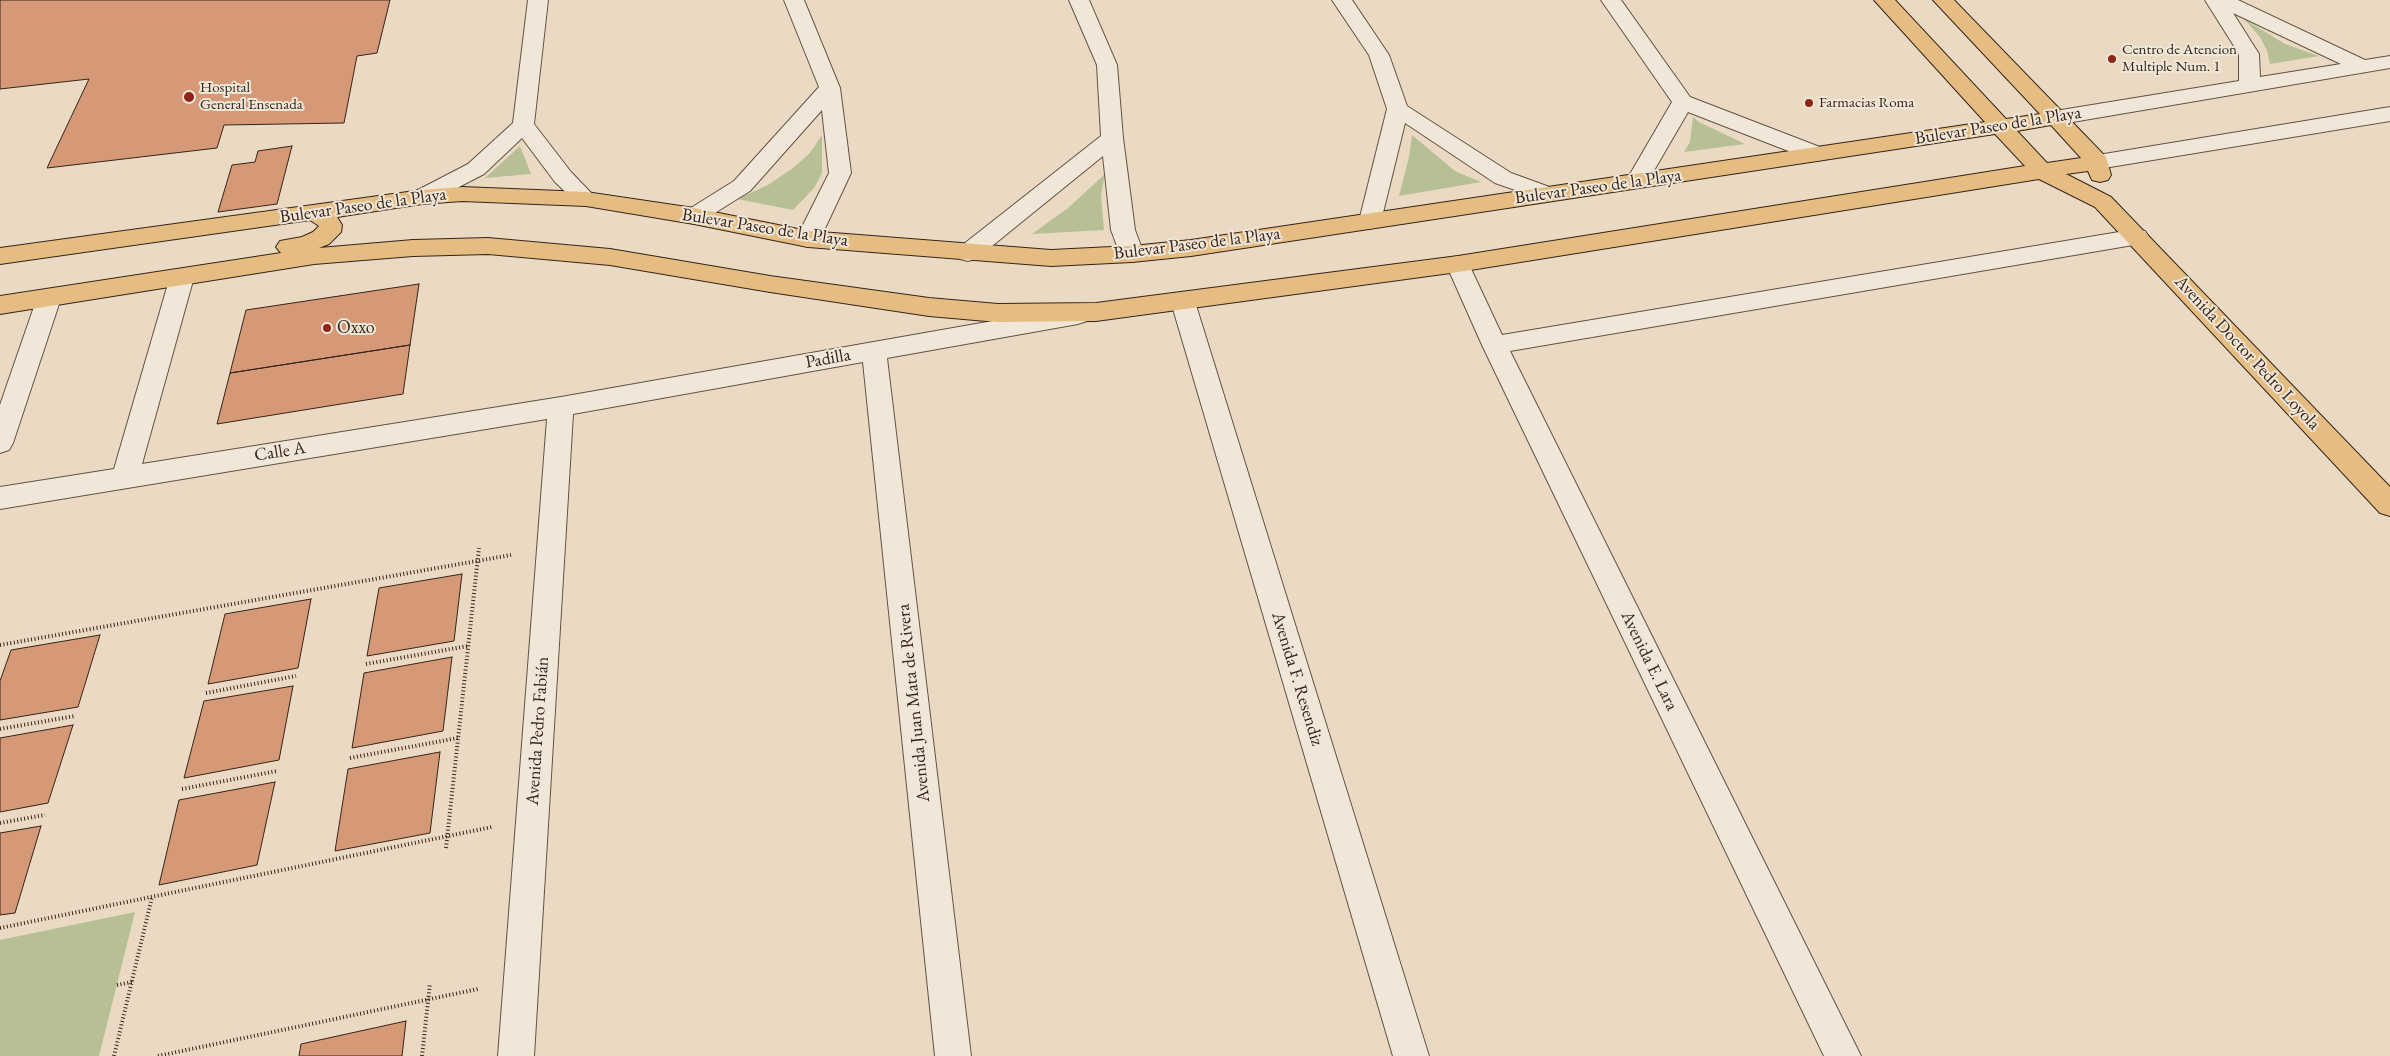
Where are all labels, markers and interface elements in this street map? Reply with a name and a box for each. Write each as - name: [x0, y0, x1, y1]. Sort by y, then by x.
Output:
- place label: Centro de Atencion Multiple Num. 1: [2122, 41, 2237, 76]
- marker: Centro de Atencion Multiple Num. 1: [2106, 53, 2118, 65]
- place label: Hospital General Ensenada: [200, 79, 303, 114]
- marker: Hospital General Ensenada: [182, 90, 196, 104]
- place label: Farmacias Roma: [1819, 94, 1914, 112]
- marker: Farmacias Roma: [1803, 97, 1815, 109]
- street label: Bulevar Paseo de la Playa: [1913, 102, 2083, 150]
- street label: Bulevar Paseo de la Playa: [1513, 165, 1683, 209]
- street label: Bulevar Paseo de la Playa: [278, 184, 448, 228]
- street label: Bulevar Paseo de la Playa: [680, 204, 850, 252]
- street label: Bulevar Paseo de la Playa: [1112, 223, 1282, 265]
- street label: Avenida Doctor Pedro Loyola: [2170, 271, 2324, 435]
- place label: Oxxo: [337, 317, 375, 339]
- marker: Oxxo: [321, 322, 333, 334]
- street label: Padilla: [804, 344, 852, 374]
- street label: Calle A: [253, 437, 307, 467]
- street label: Avenida Juan Mata de Rivera: [893, 603, 935, 803]
- street label: Avenida E. Lara: [1616, 608, 1682, 714]
- street label: Avenida F. Resendiz: [1266, 609, 1328, 749]
- street label: Avenida Pedro Fabián: [522, 656, 554, 806]

